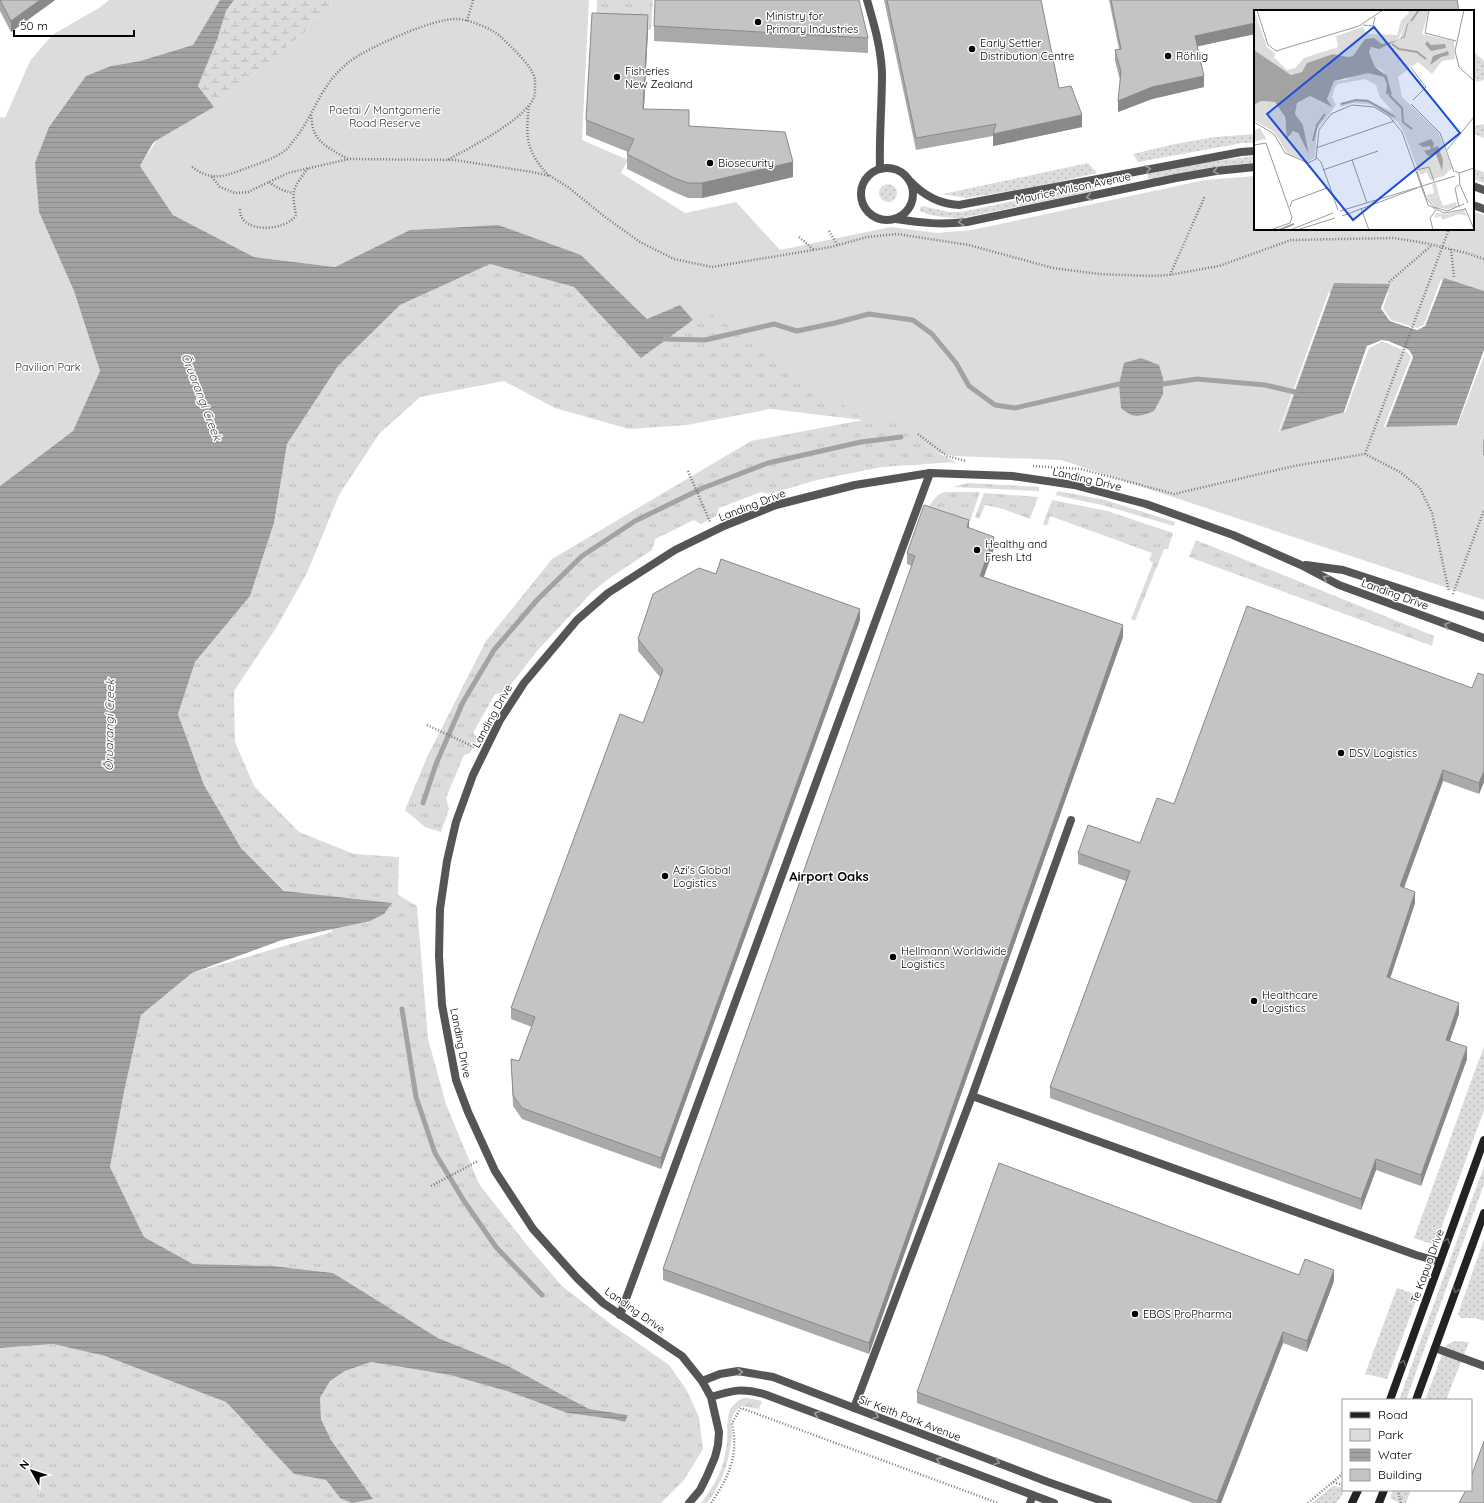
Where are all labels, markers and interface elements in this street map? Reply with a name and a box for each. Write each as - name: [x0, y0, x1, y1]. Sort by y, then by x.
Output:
- place label: Ministry for Primary Industries: [766, 9, 858, 36]
- inset map: [1254, 10, 1474, 230]
- scale bar: [14, 12, 134, 38]
- marker: Ministry for Primary Industries: [753, 17, 763, 27]
- text: 50 m: [20, 18, 48, 33]
- place label: Early Settler Distribution Centre: [980, 36, 1074, 63]
- marker: Early Settler Distribution Centre: [967, 44, 977, 54]
- place label: Röhlig: [1176, 49, 1208, 63]
- marker: Röhlig: [1163, 51, 1173, 61]
- place label: Fisheries New Zealand: [625, 64, 693, 91]
- marker: Fisheries New Zealand: [612, 72, 622, 82]
- park label: Paetai / Montgomerie Road Reserve: [329, 103, 441, 130]
- place label: Biosecurity: [718, 156, 774, 170]
- marker: Biosecurity: [705, 158, 715, 168]
- one-way arrow: [1145, 165, 1151, 174]
- one-way arrow: [1213, 166, 1219, 175]
- street label: Maurice Wilson Avenue: [1014, 169, 1132, 207]
- one-way arrow: [1086, 192, 1092, 200]
- one-way arrow: [958, 217, 964, 226]
- water label: Ōruarangi Creek: [178, 351, 226, 444]
- park label: Pavilion Park: [15, 360, 81, 374]
- street label: Landing Drive: [1051, 464, 1123, 494]
- street label: Landing Drive: [717, 486, 787, 524]
- place label: Healthy and Fresh Ltd: [985, 537, 1047, 564]
- marker: Healthy and Fresh Ltd: [972, 545, 982, 555]
- one-way arrow: [1323, 575, 1331, 583]
- street label: Landing Drive: [1359, 575, 1431, 613]
- one-way arrow: [1444, 621, 1451, 629]
- water label: Ōruarangi Creek: [101, 677, 117, 771]
- street label: Landing Drive: [469, 682, 515, 750]
- place label: DSV Logistics: [1349, 746, 1417, 760]
- marker: DSV Logistics: [1336, 748, 1346, 758]
- place label: Azi's Global Logistics: [673, 863, 731, 890]
- district label: Airport Oaks: [789, 868, 869, 884]
- marker: Azi's Global Logistics: [660, 871, 670, 881]
- place label: Hellmann Worldwide Logistics: [901, 944, 1007, 971]
- marker: Hellmann Worldwide Logistics: [888, 952, 898, 962]
- place label: Healthcare Logistics: [1262, 988, 1318, 1015]
- marker: Healthcare Logistics: [1249, 996, 1259, 1006]
- street label: Landing Drive: [447, 1007, 475, 1079]
- street label: Te Kapua Drive: [1407, 1227, 1447, 1305]
- one-way arrow: [1443, 1238, 1451, 1245]
- street label: Landing Drive: [602, 1284, 668, 1336]
- one-way arrow: [1453, 1286, 1461, 1293]
- place label: EBOS ProPharma: [1143, 1307, 1232, 1321]
- marker: EBOS ProPharma: [1130, 1309, 1140, 1319]
- one-way arrow: [1399, 1360, 1407, 1367]
- one-way arrow: [737, 1368, 743, 1376]
- street label: Sir Keith Park Avenue: [857, 1392, 963, 1444]
- legend: [1342, 1399, 1472, 1491]
- text: Road: [1378, 1407, 1408, 1422]
- one-way arrow: [814, 1410, 821, 1418]
- one-way arrow: [872, 1412, 879, 1420]
- text: Park: [1378, 1427, 1403, 1442]
- text: Water: [1378, 1447, 1413, 1462]
- north arrow: [12, 1451, 52, 1491]
- one-way arrow: [936, 1456, 943, 1464]
- text: N: [16, 1457, 32, 1472]
- one-way arrow: [994, 1458, 1001, 1466]
- text: Building: [1378, 1467, 1422, 1482]

